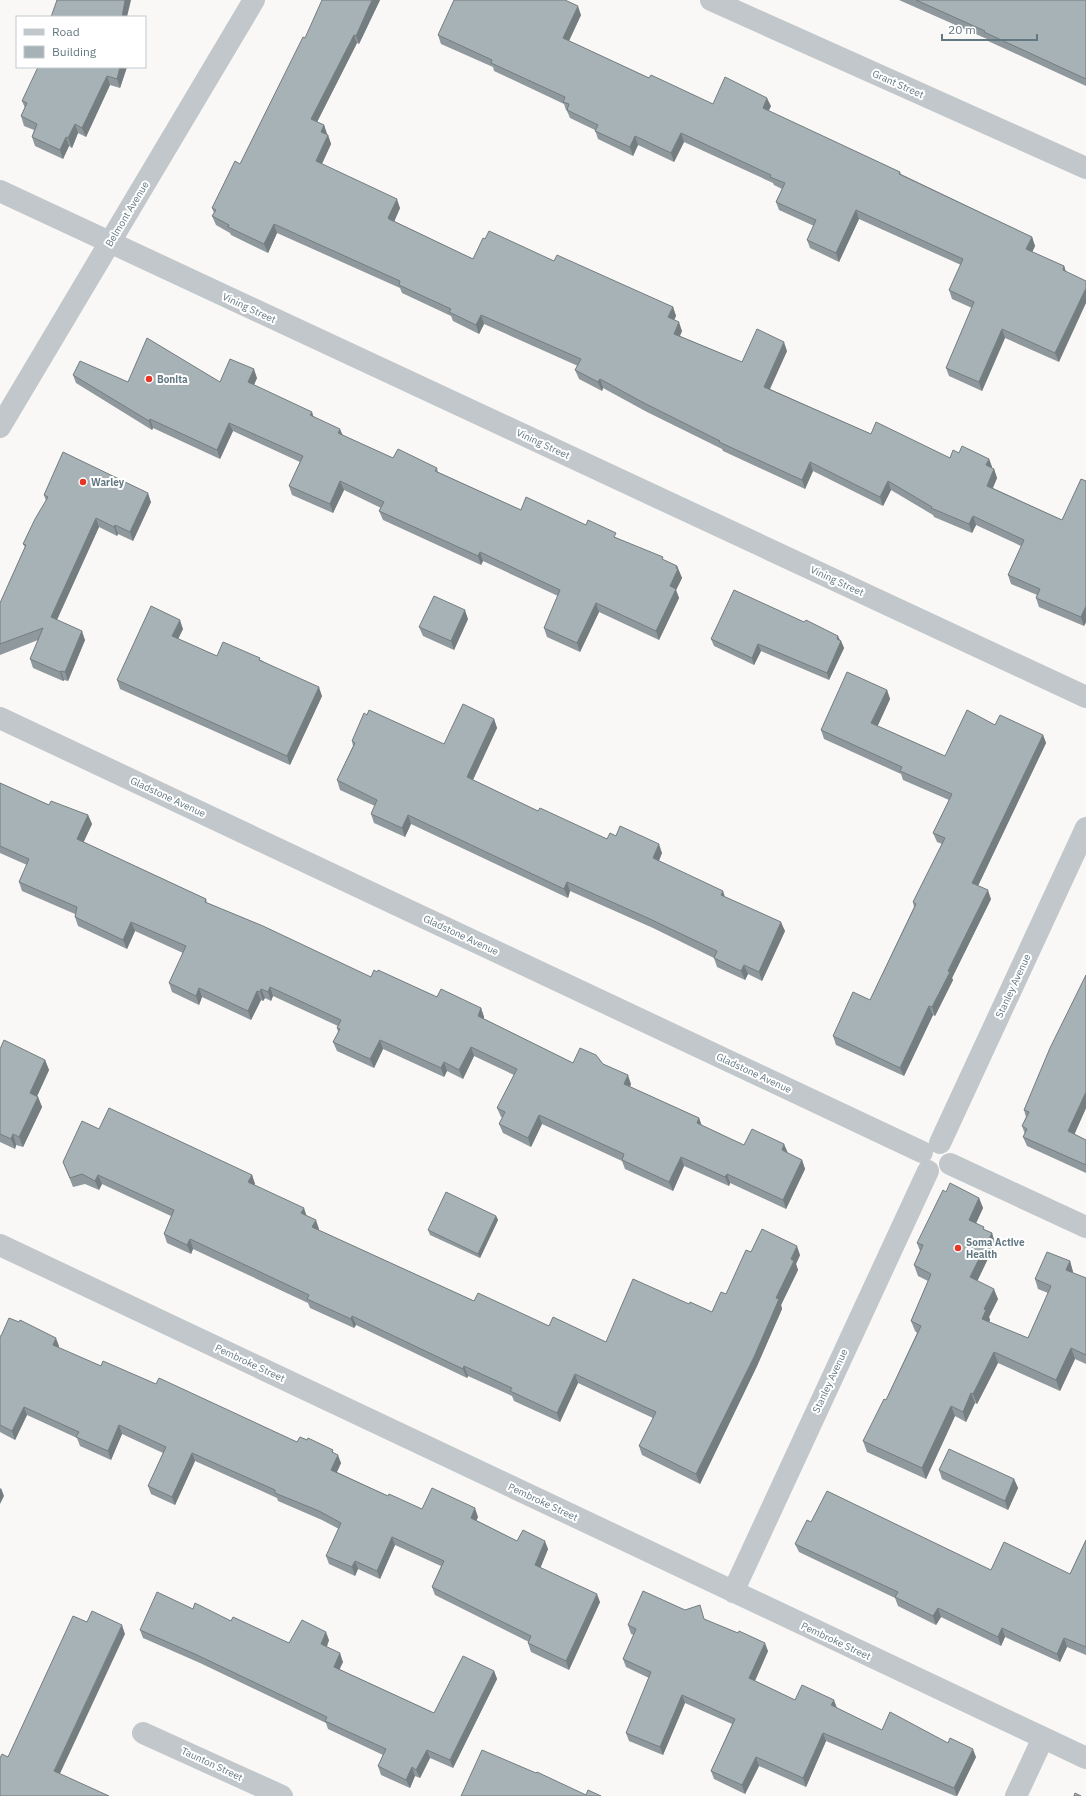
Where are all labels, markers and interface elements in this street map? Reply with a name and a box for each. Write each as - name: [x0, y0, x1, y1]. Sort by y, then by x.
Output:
- legend: [16, 16, 146, 68]
- scale bar: [942, 16, 1037, 42]
- text: 20 m: [948, 22, 976, 37]
- text: Road: [52, 24, 80, 39]
- text: Building: [52, 44, 97, 59]
- street label: Grant Street: [870, 67, 926, 101]
- street label: Belmont Avenue: [102, 178, 152, 249]
- street label: Vining Street: [220, 290, 278, 326]
- place label: Bonita: [157, 373, 188, 386]
- marker: Bonita: [144, 374, 154, 384]
- street label: Vining Street: [514, 426, 572, 462]
- place label: Warley: [91, 476, 125, 489]
- marker: Warley: [78, 477, 88, 487]
- street label: Vining Street: [808, 563, 866, 599]
- street label: Gladstone Avenue: [128, 774, 208, 820]
- street label: Gladstone Avenue: [421, 912, 501, 958]
- street label: Stanley Avenue: [992, 951, 1034, 1020]
- street label: Gladstone Avenue: [714, 1050, 794, 1096]
- place label: Soma Active Health: [966, 1236, 1025, 1261]
- marker: Soma Active Health: [953, 1243, 963, 1253]
- street label: Pembroke Street: [213, 1341, 287, 1385]
- street label: Stanley Avenue: [809, 1346, 851, 1415]
- street label: Pembroke Street: [506, 1480, 580, 1524]
- street label: Pembroke Street: [799, 1619, 873, 1663]
- street label: Taunton Street: [179, 1744, 245, 1784]

